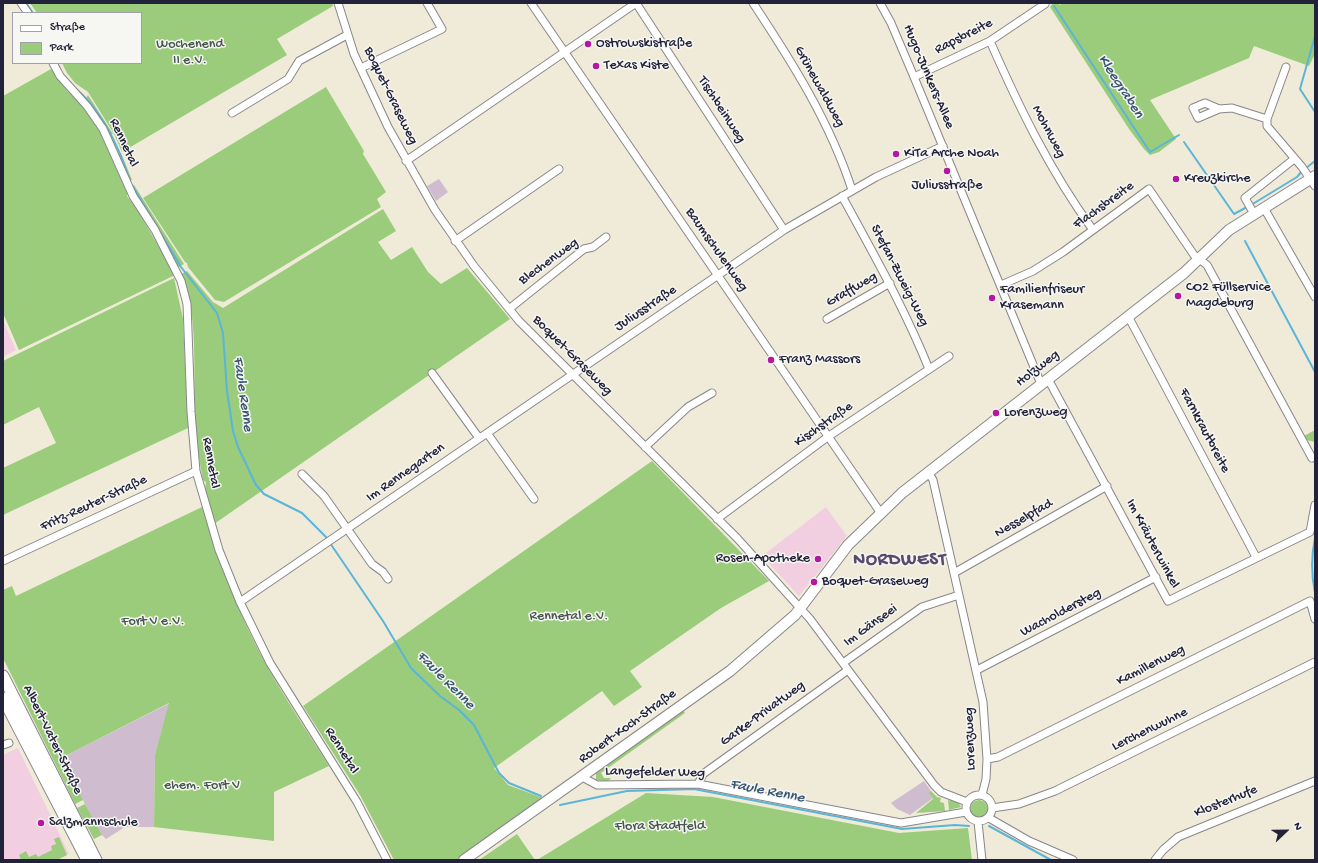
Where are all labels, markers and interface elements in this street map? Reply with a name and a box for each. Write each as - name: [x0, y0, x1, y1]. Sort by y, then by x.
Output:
- legend: [12, 12, 142, 64]
- street label: Rapsbreite: [932, 15, 996, 59]
- text: Straße: [50, 21, 85, 35]
- street label: Hugo-Junkers-Allee: [898, 22, 958, 132]
- place label: Ostrowskistraße: [596, 36, 692, 52]
- park label: Wochenend II e.V.: [156, 37, 224, 70]
- marker: Ostrowskistraße: [583, 39, 593, 49]
- text: Park: [50, 41, 73, 55]
- street label: Grünewaldweg: [790, 43, 848, 131]
- street label: Boquet-Graseweg: [359, 44, 421, 148]
- water label: Kleegraben: [1093, 52, 1147, 122]
- place label: Texas Kiste: [604, 58, 669, 74]
- marker: Texas Kiste: [591, 61, 601, 71]
- street label: Tischbeinweg: [693, 73, 749, 147]
- street label: Mohnweg: [1027, 103, 1069, 161]
- street label: Rennetal: [104, 116, 142, 170]
- place label: KiTa Arche Noah: [904, 146, 999, 162]
- marker: KiTa Arche Noah: [891, 149, 901, 159]
- marker: Juliusstraße: [942, 166, 952, 176]
- place label: Kreuzkirche: [1184, 171, 1250, 187]
- marker: Kreuzkirche: [1171, 174, 1181, 184]
- place label: Juliusstraße: [911, 178, 983, 194]
- street label: Flachsbreite: [1070, 178, 1138, 234]
- street label: Baumschulenweg: [681, 205, 751, 295]
- street label: Stefan-Zweig-Weg: [866, 222, 932, 330]
- street label: Blechenweg: [516, 235, 582, 289]
- street label: Graffweg: [823, 269, 881, 311]
- place label: CO2 Füllservice Magdeburg: [1186, 280, 1271, 312]
- street label: Juliusstraße: [612, 282, 680, 336]
- place label: Familienfriseur Krasemann: [1000, 282, 1084, 314]
- marker: CO2 Füllservice Magdeburg: [1173, 291, 1183, 301]
- marker: Familienfriseur Krasemann: [987, 293, 997, 303]
- street label: Boquet-Graseweg: [528, 312, 616, 400]
- street label: Holzweg: [1013, 347, 1063, 391]
- place label: Franz Massors: [779, 352, 860, 368]
- water label: Faule Renne: [228, 355, 256, 433]
- marker: Franz Massors: [766, 355, 776, 365]
- street label: Farnkrautbreite: [1175, 386, 1233, 476]
- street label: Kischstraße: [792, 399, 856, 451]
- place label: Lorenzweg: [1004, 405, 1067, 421]
- marker: Lorenzweg: [991, 408, 1001, 418]
- street label: Rennetal: [197, 436, 223, 490]
- street label: Im Rennegarten: [364, 440, 448, 506]
- street label: Fritz-Reuter-Straße: [38, 472, 150, 536]
- street label: Nesselpfad: [992, 496, 1056, 542]
- street label: Im Kräuterwinkel: [1121, 497, 1183, 591]
- district label: NORDWEST: [853, 550, 947, 572]
- place label: Rosen-Apotheke: [716, 551, 810, 567]
- marker: Rosen-Apotheke: [813, 554, 823, 564]
- place label: Boquet-Graseweg: [822, 574, 929, 590]
- marker: Boquet-Graseweg: [809, 577, 819, 587]
- street label: Wacholdersteg: [1018, 585, 1104, 641]
- street label: Im Gänseei: [841, 601, 901, 651]
- park label: Rennetal e.V.: [530, 609, 608, 625]
- park label: Fort V e.V.: [121, 614, 185, 630]
- street label: Kamillenweg: [1114, 642, 1188, 690]
- water label: Faule Renne: [412, 648, 478, 714]
- street label: Garke-Privatweg: [717, 678, 809, 750]
- street label: Albert-Vater-Straße: [18, 683, 86, 797]
- street label: Robert-Koch-Straße: [576, 686, 680, 768]
- street label: Lerchenwuhne: [1109, 704, 1191, 756]
- street label: Lorenzweg: [961, 707, 981, 771]
- street label: Rennetal: [320, 725, 362, 777]
- street label: Langefelder Weg: [605, 764, 705, 782]
- water label: Faule Renne: [728, 776, 806, 808]
- park label: ehem. Fort V: [164, 778, 240, 794]
- street label: Klosterhufe: [1192, 782, 1260, 822]
- north arrow: [1266, 811, 1306, 851]
- place label: Salzmannschule: [49, 815, 138, 831]
- marker: Salzmannschule: [36, 818, 46, 828]
- park label: Flora Stadtfeld: [615, 819, 705, 835]
- text: N: [1290, 821, 1304, 832]

